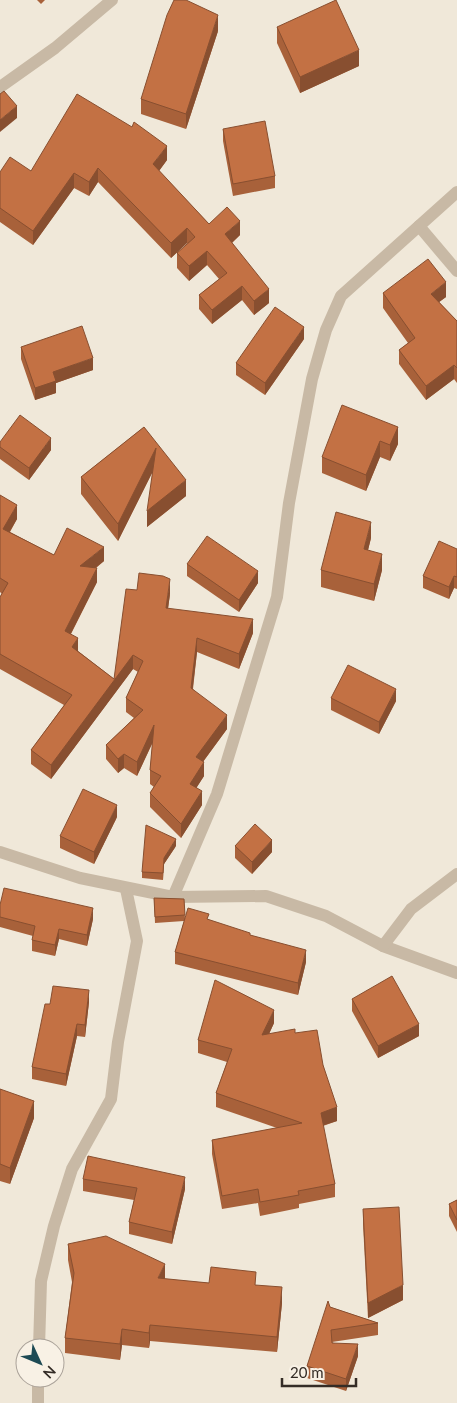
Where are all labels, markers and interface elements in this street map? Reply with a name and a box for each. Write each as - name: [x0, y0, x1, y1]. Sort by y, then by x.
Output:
- north arrow: [15, 1338, 65, 1388]
- scale bar: [282, 1356, 356, 1388]
- text: N: [40, 1363, 60, 1382]
- text: 20 m: [290, 1363, 324, 1381]

